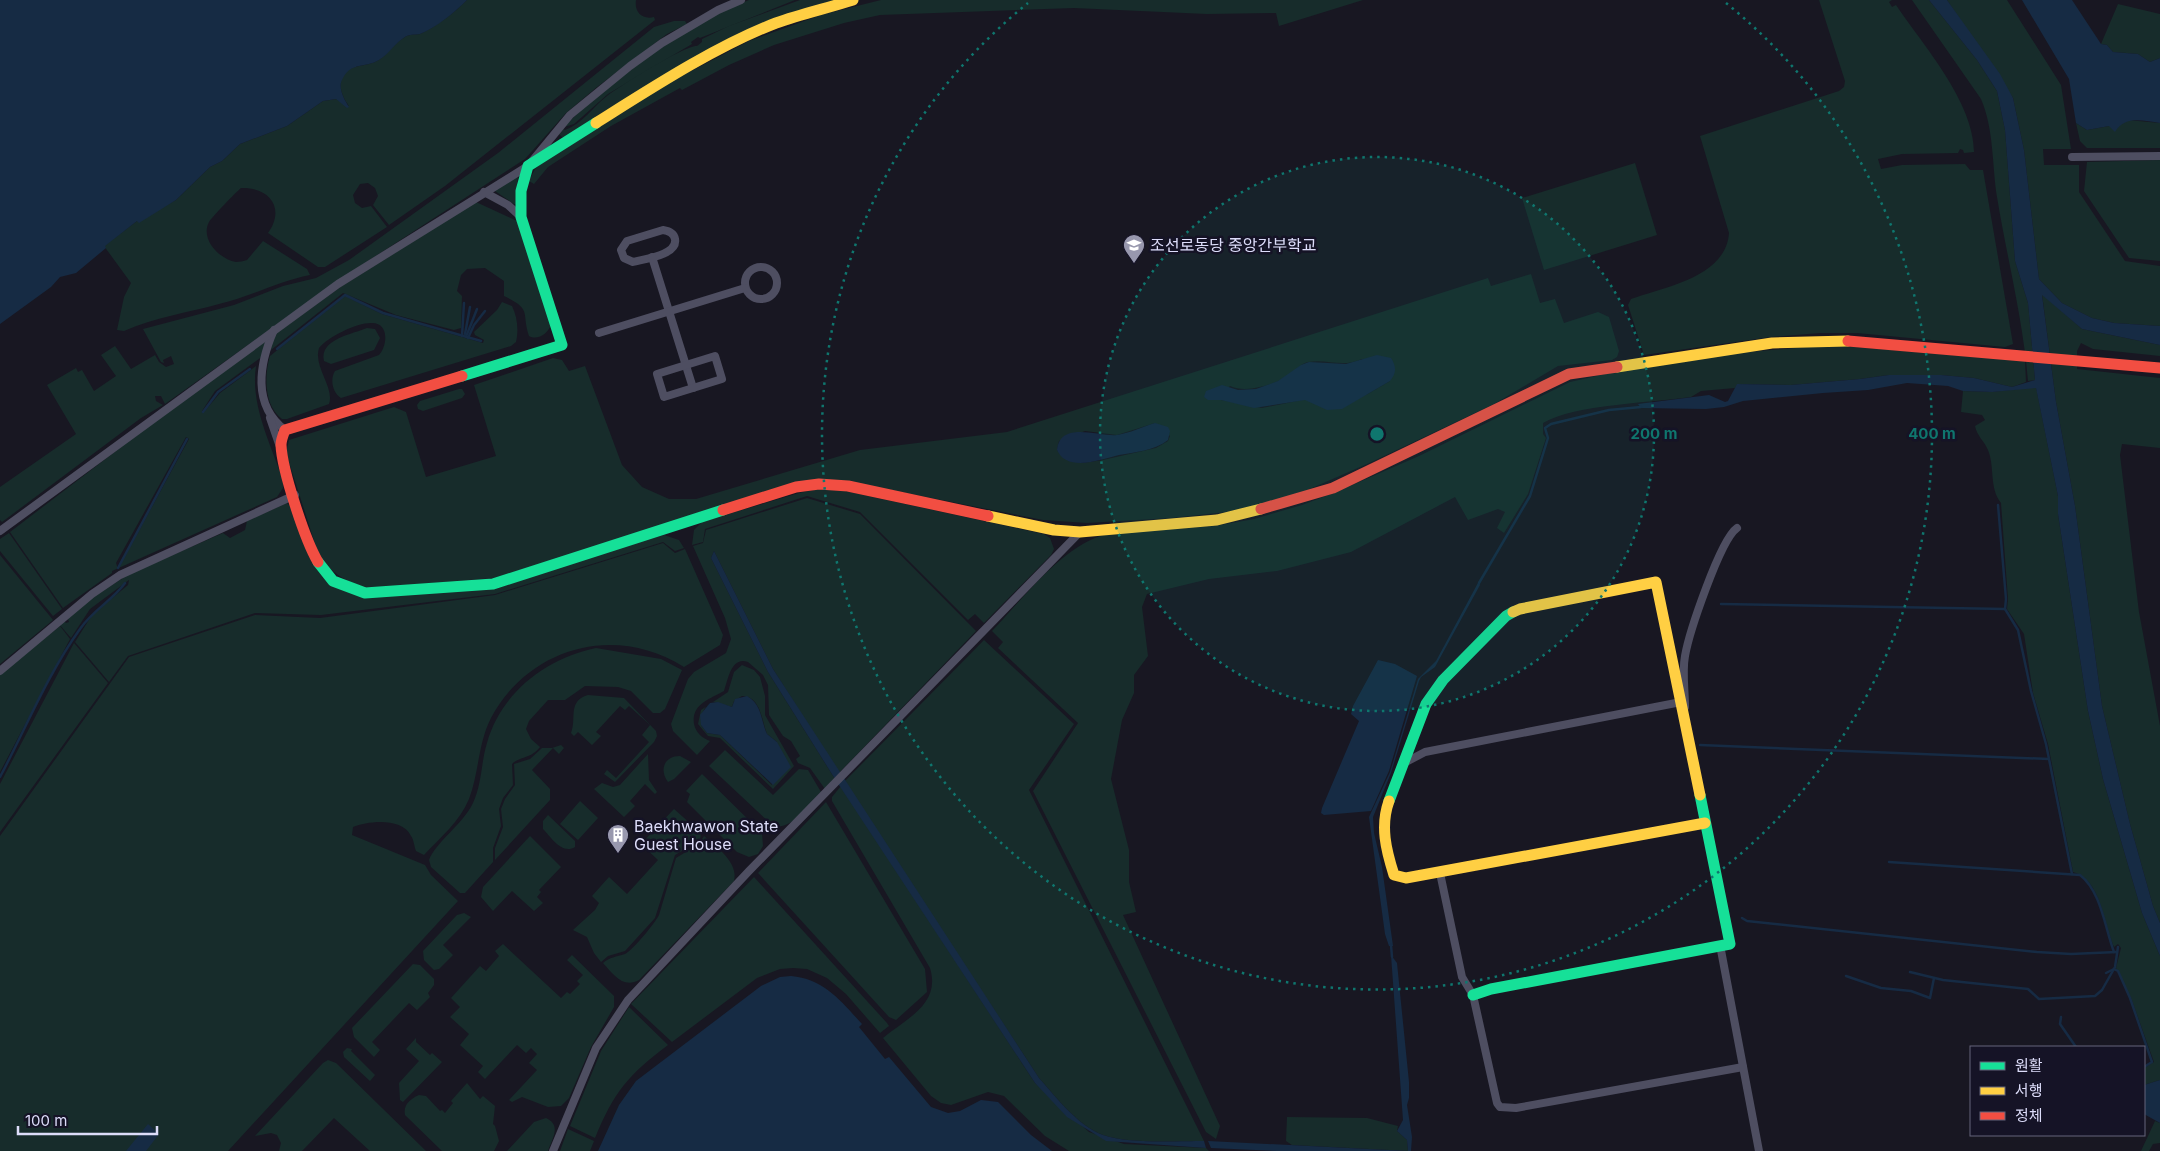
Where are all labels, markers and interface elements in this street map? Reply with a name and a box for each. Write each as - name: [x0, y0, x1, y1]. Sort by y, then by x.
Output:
- school or university icon: 조선로동당 중앙간부학교: [1122, 233, 1146, 264]
- place label: 조선로동당 중앙간부학교: [1150, 235, 1316, 255]
- text: 200 m: [1631, 424, 1677, 443]
- text: 400 m: [1908, 424, 1956, 443]
- centre of rings: [1368, 425, 1386, 443]
- place label: Baekhwawon State Guest House: [634, 816, 778, 854]
- building icon: Baekhwawon State Guest House: [606, 823, 630, 854]
- legend: [1970, 1046, 2145, 1136]
- text: 원활: [2015, 1056, 2043, 1075]
- text: 서행: [2015, 1081, 2043, 1100]
- scale bar: [18, 1104, 156, 1136]
- text: 정체: [2015, 1106, 2043, 1125]
- text: 100 m: [25, 1111, 67, 1130]

